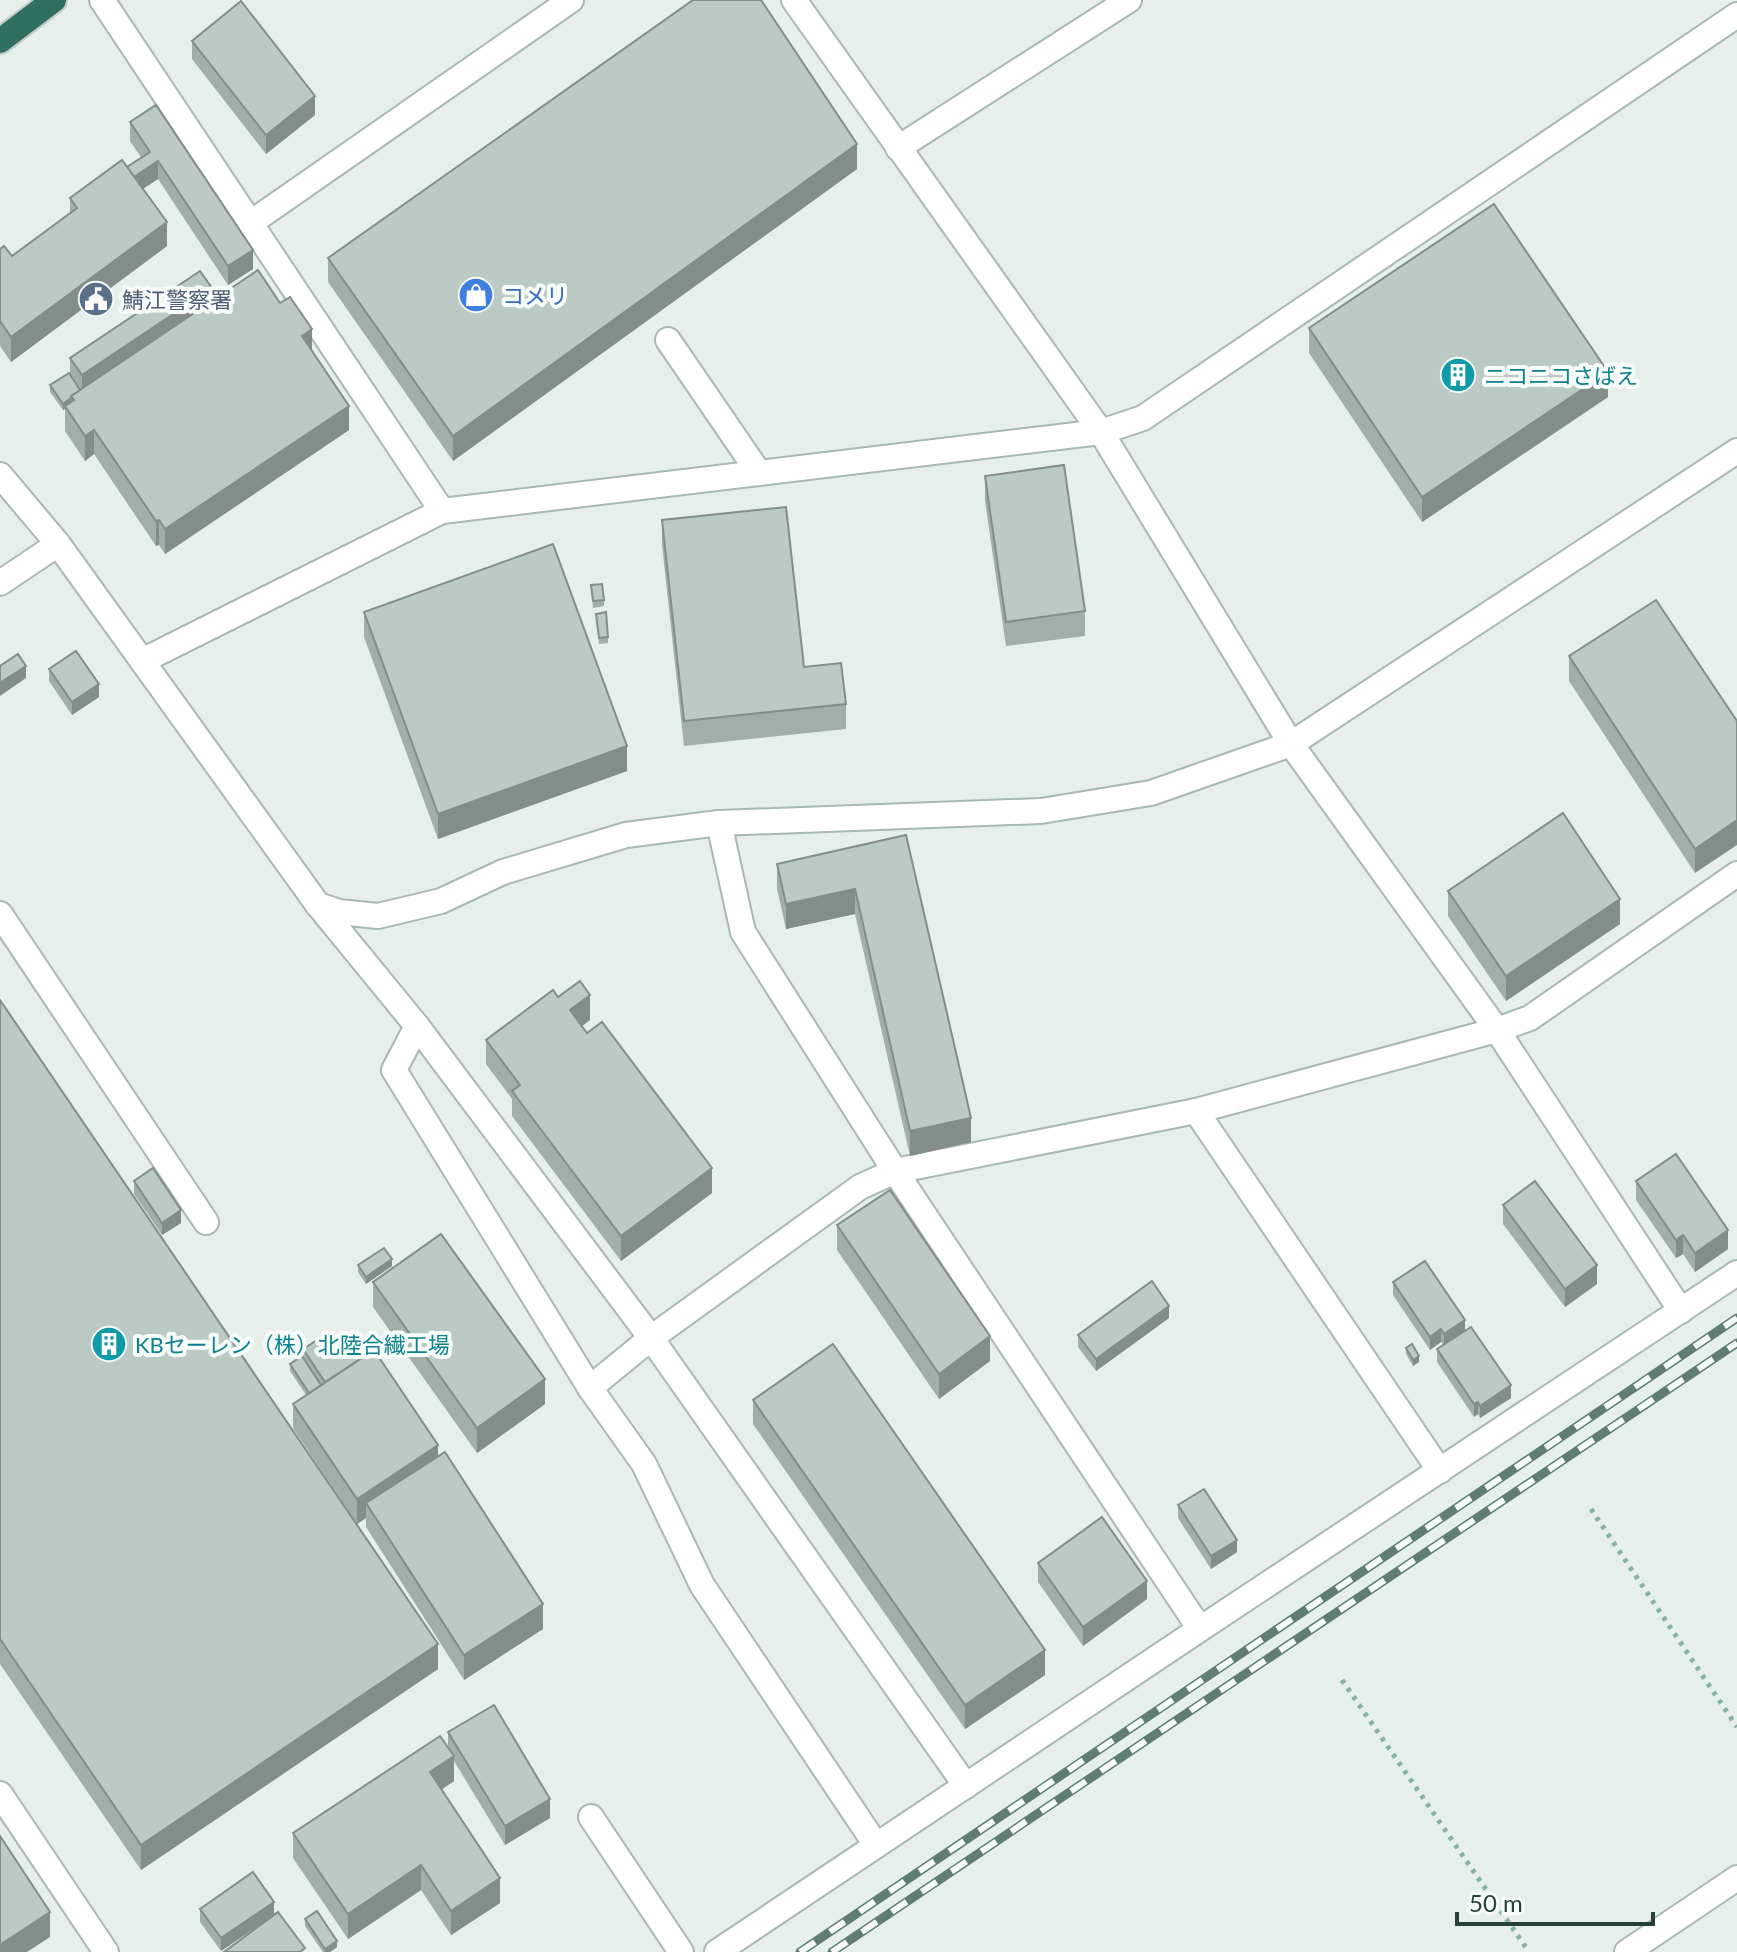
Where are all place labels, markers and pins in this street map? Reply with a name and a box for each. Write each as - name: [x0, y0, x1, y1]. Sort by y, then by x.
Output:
- shop icon: コメリ: [457, 276, 495, 314]
- public building icon: 鯖江警察署: [77, 280, 115, 318]
- place label: コメリ: [502, 282, 568, 309]
- place label: 鯖江警察署: [122, 286, 232, 313]
- building icon: ニコニコさばえ: [1439, 356, 1477, 394]
- place label: ニコニコさばえ: [1484, 362, 1638, 389]
- building icon: KBセーレン（株）北陸合繊工場: [90, 1325, 128, 1363]
- place label: KBセーレン（株）北陸合繊工場: [135, 1331, 450, 1358]

